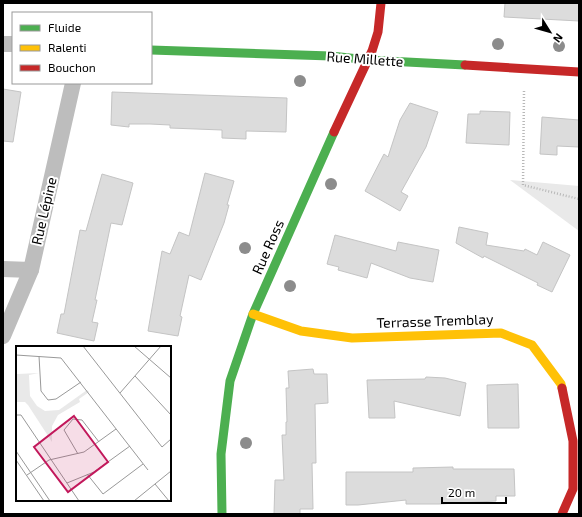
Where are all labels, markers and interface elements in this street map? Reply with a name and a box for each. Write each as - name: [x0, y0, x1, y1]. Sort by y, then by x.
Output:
- legend: [12, 12, 152, 84]
- north arrow: [530, 12, 570, 52]
- text: Fluide: [48, 20, 81, 34]
- text: N: [551, 31, 566, 45]
- text: Ralenti: [48, 40, 87, 54]
- street label: Rue Millette: [326, 47, 404, 70]
- text: Bouchon: [48, 60, 96, 74]
- street label: Rue Lépine: [27, 175, 60, 247]
- street label: Rue Ross: [248, 217, 287, 277]
- street label: Terrasse Tremblay: [376, 310, 494, 331]
- inset map: [16, 346, 171, 501]
- scale bar: [442, 479, 506, 505]
- text: 20 m: [448, 485, 475, 499]

